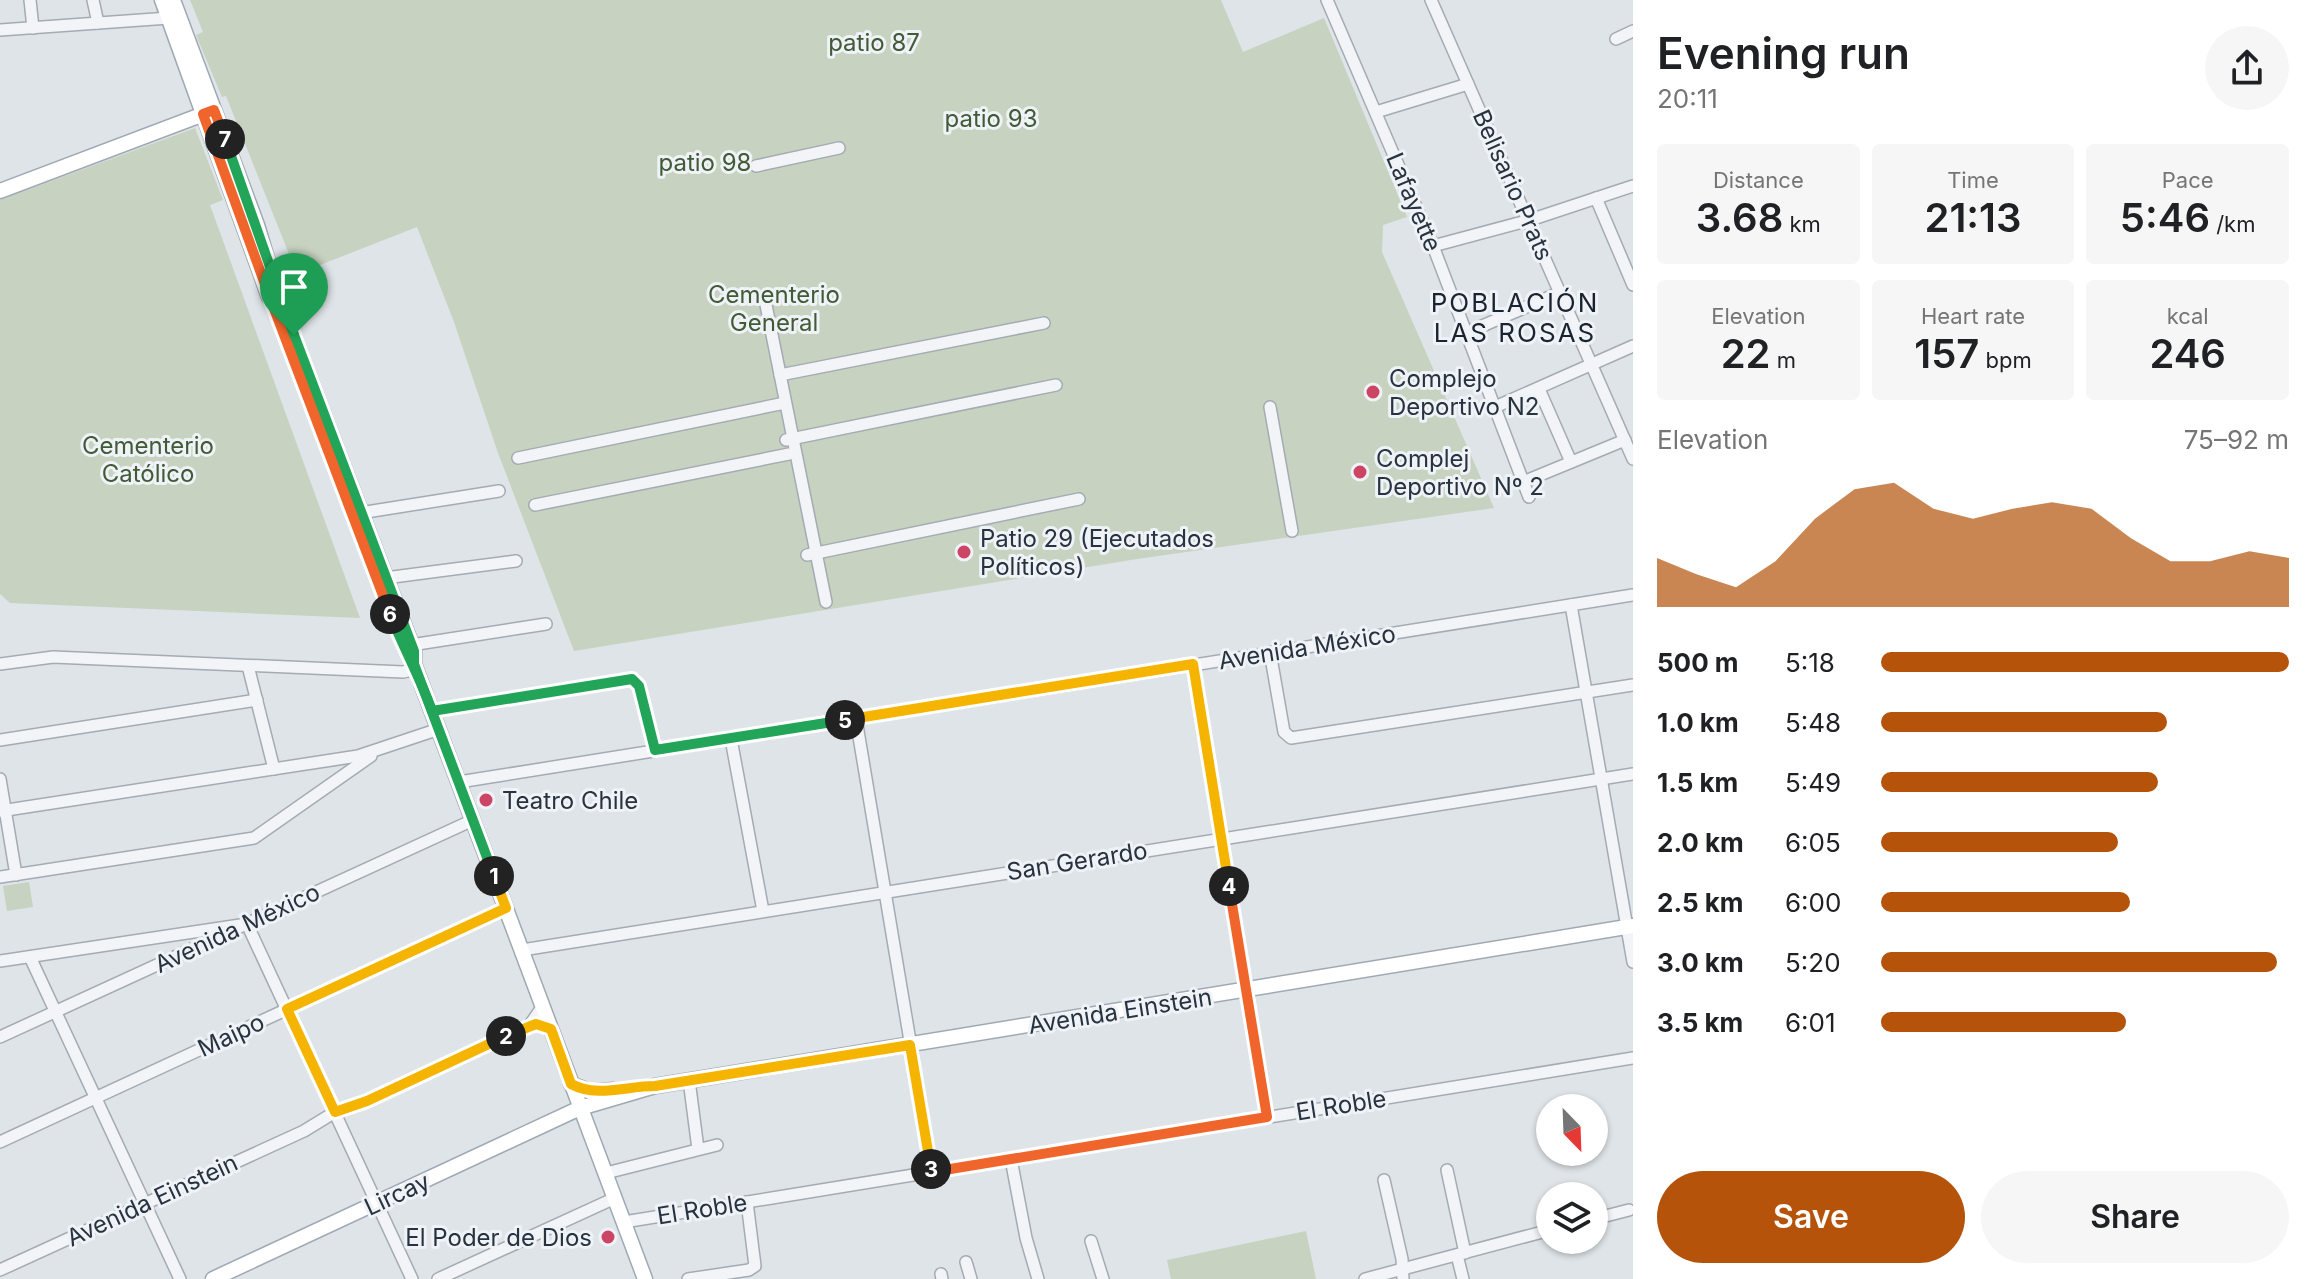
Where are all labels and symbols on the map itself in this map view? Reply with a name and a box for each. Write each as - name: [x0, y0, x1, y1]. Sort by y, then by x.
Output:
- park label: patio 87: [828, 28, 920, 57]
- park label: patio 93: [945, 104, 1037, 133]
- street label: Belisario Prats: [1467, 105, 1559, 265]
- pin: 7: [205, 119, 245, 159]
- park label: patio 98: [659, 148, 751, 177]
- street label: Lafayette: [1380, 148, 1448, 256]
- pin: [260, 253, 328, 335]
- park label: Cementerio General: [708, 280, 840, 337]
- district label: POBLACIÓN LAS ROSAS: [1431, 287, 1599, 348]
- place label: Complejo Deportivo N2: [1389, 364, 1539, 421]
- marker: Complejo Deportivo N2: [1364, 383, 1382, 401]
- park label: Cementerio Católico: [82, 431, 214, 488]
- place label: Complej Deportivo Nº 2: [1376, 444, 1544, 501]
- marker: Complej Deportivo Nº 2: [1351, 463, 1369, 481]
- place label: Patio 29 (Ejecutados Políticos): [980, 524, 1214, 581]
- marker: Patio 29 (Ejecutados Políticos): [955, 543, 973, 561]
- pin: 6: [370, 594, 410, 634]
- street label: Avenida México: [1216, 619, 1398, 675]
- pin: 5: [825, 700, 865, 740]
- place label: Teatro Chile: [502, 786, 638, 815]
- marker: Teatro Chile: [477, 791, 495, 809]
- street label: San Gerardo: [1005, 836, 1149, 886]
- pin: 1: [474, 856, 514, 896]
- pin: 4: [1209, 866, 1249, 906]
- street label: Avenida México: [150, 877, 324, 979]
- street label: Avenida Einstein: [1026, 982, 1214, 1040]
- street label: Maipo: [193, 1007, 269, 1063]
- pin: 2: [486, 1016, 526, 1056]
- street label: El Roble: [1294, 1084, 1388, 1126]
- north arrow: [1536, 1094, 1608, 1166]
- street label: Avenida Einstein: [62, 1148, 242, 1252]
- pin: 3: [911, 1149, 951, 1189]
- street label: Lircay: [360, 1166, 434, 1222]
- street label: El Roble: [655, 1188, 749, 1230]
- place label: El Poder de Dios: [405, 1223, 592, 1252]
- marker: El Poder de Dios: [599, 1228, 617, 1246]

